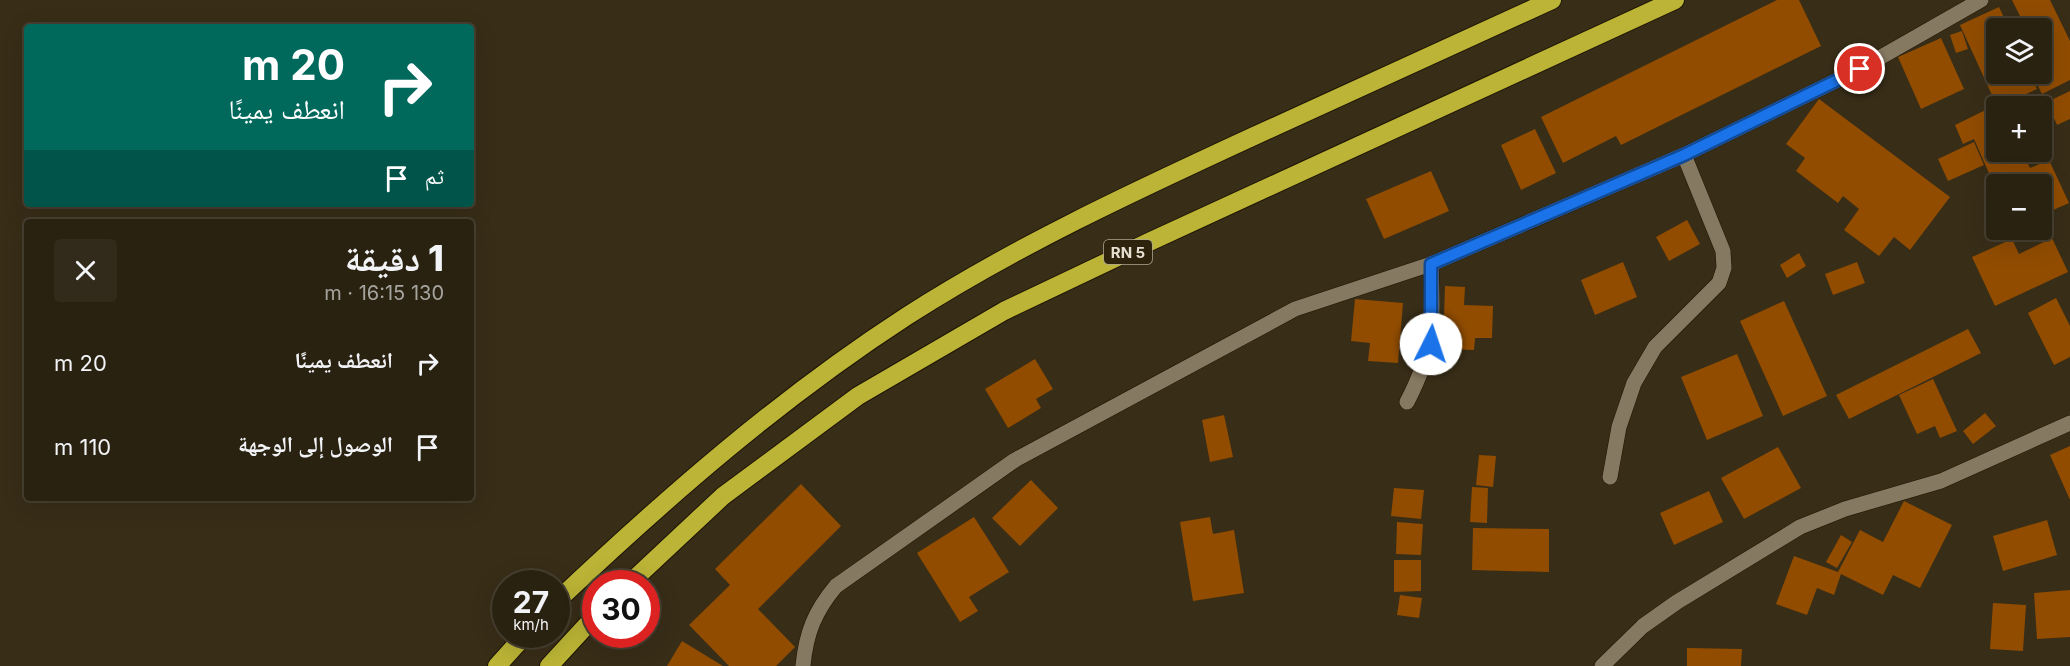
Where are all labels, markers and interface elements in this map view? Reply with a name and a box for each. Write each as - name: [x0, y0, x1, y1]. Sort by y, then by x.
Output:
- map controls: [1986, 18, 2052, 240]
- button: layers: [1986, 18, 2052, 84]
- text: 20 m: [242, 39, 345, 90]
- pin: [1834, 43, 1885, 94]
- icon: right: [366, 48, 444, 126]
- icon: arrive: [1843, 52, 1876, 85]
- text: انعطف يمينًا: [228, 93, 345, 126]
- button: +: [1986, 96, 2052, 162]
- icon: arrive: [380, 162, 413, 195]
- text: ثم: [425, 163, 444, 189]
- button: −: [1986, 174, 2052, 240]
- text: 1 دقيقة: [345, 236, 444, 280]
- button: close: [54, 239, 117, 302]
- road number: RN 5: [1104, 240, 1152, 264]
- text: 130 m · 16:15: [324, 281, 444, 305]
- position arrow: [1399, 312, 1463, 376]
- text: انعطف يمينًا: [294, 347, 393, 373]
- icon: right: [411, 347, 444, 380]
- text: 20 m: [54, 350, 107, 376]
- text: الوصول إلى الوجهة: [238, 431, 393, 457]
- icon: arrive: [411, 431, 444, 464]
- text: 110 m: [54, 434, 111, 460]
- speed limit sign: 30: [582, 570, 660, 648]
- text: 27: [513, 584, 549, 620]
- text: km/h: [513, 615, 549, 634]

